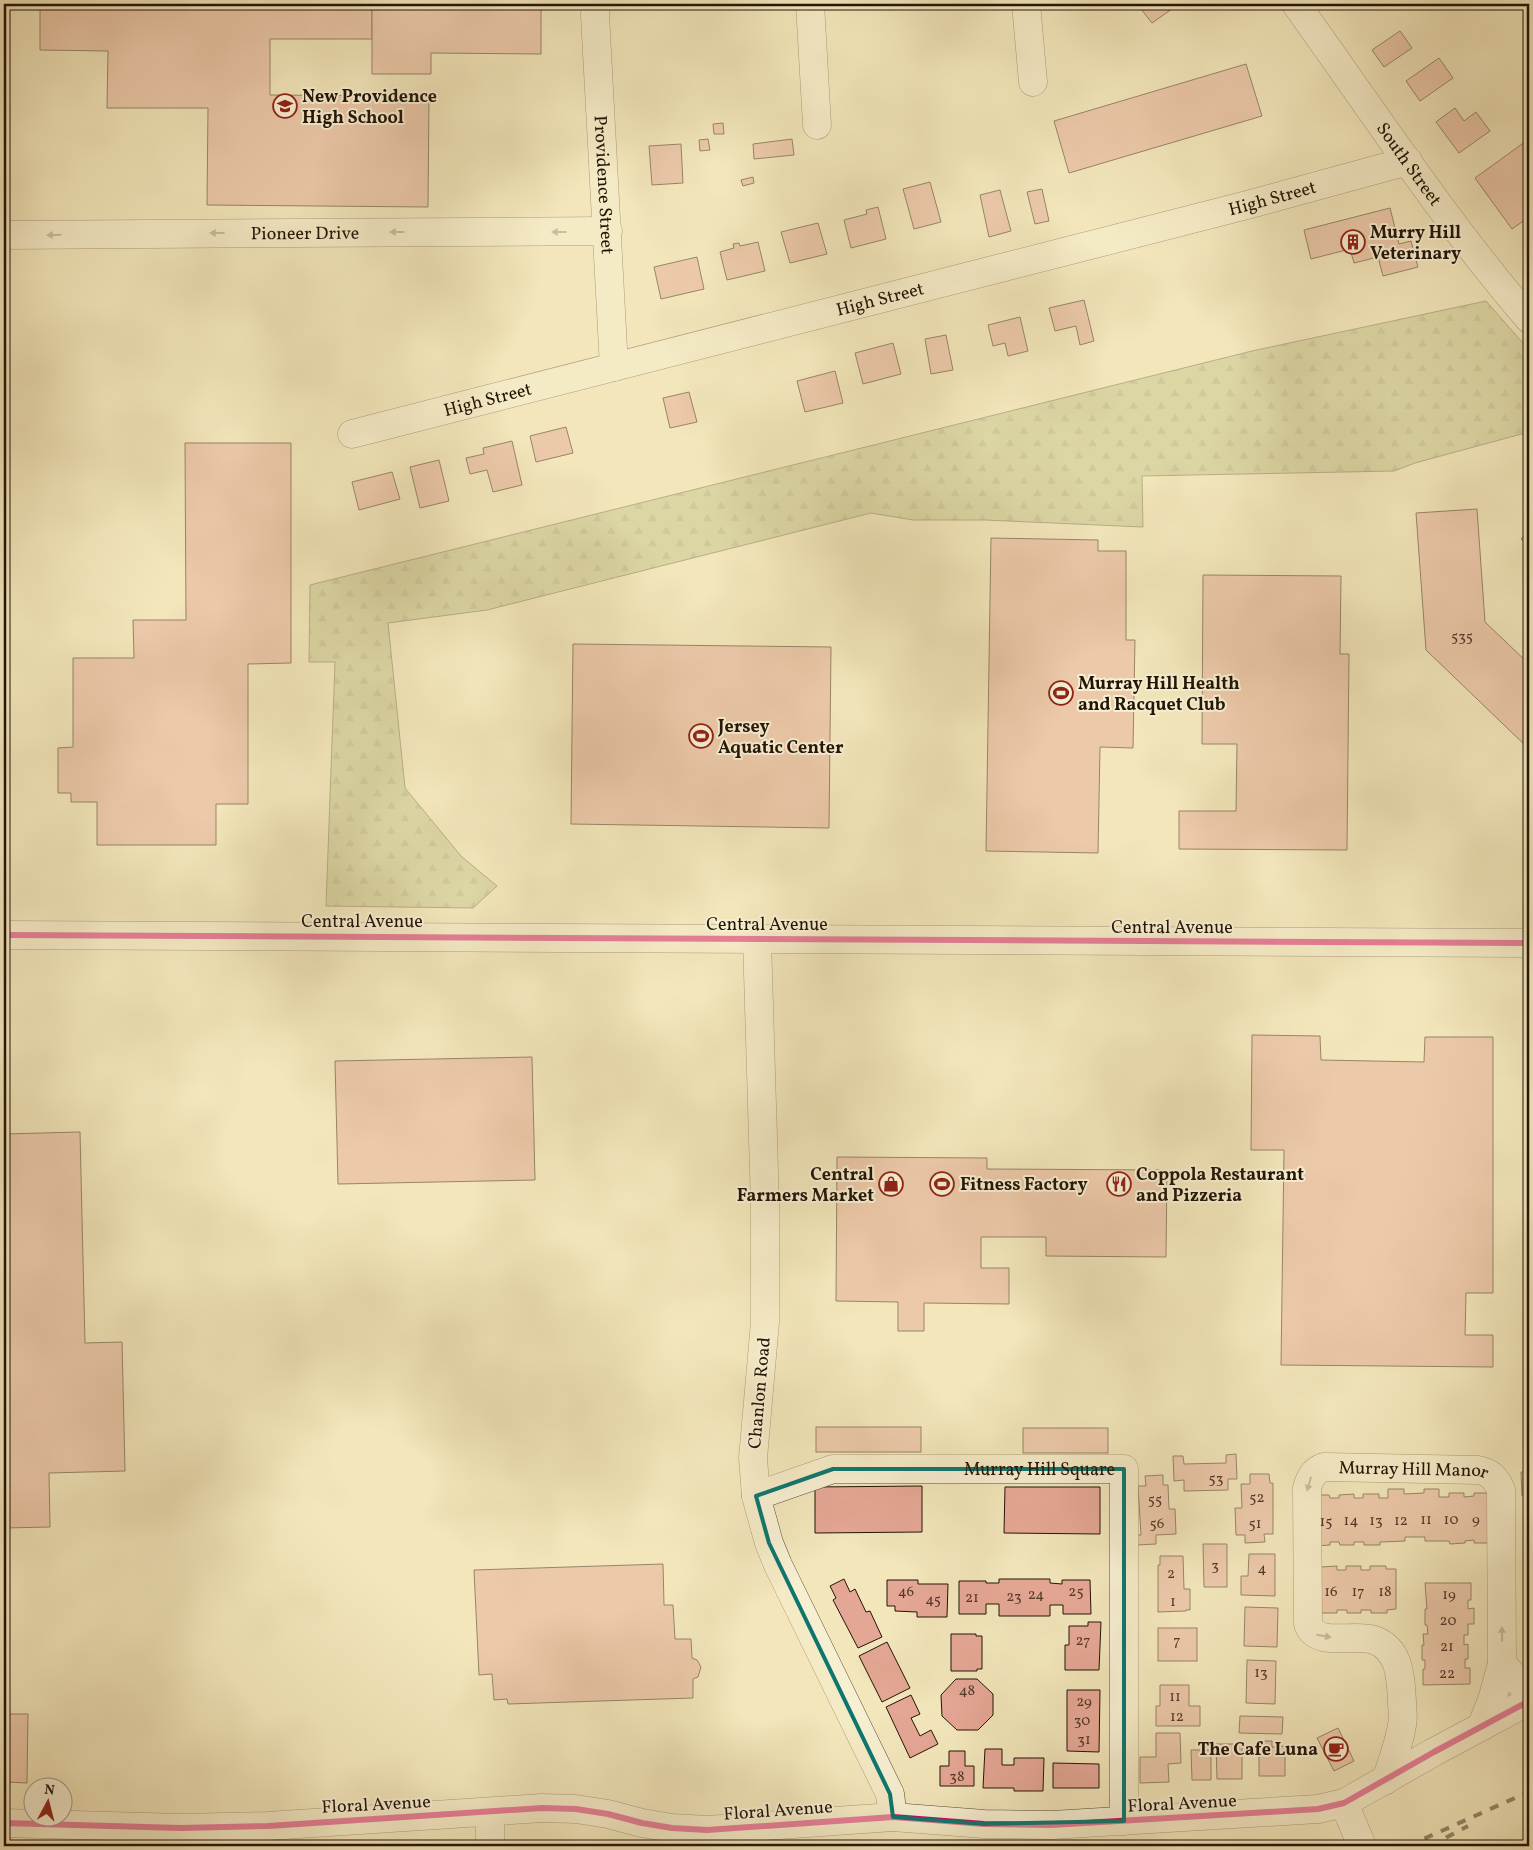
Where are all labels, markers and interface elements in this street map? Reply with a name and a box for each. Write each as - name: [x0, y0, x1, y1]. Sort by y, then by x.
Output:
- place label: New Providence High School: [302, 85, 437, 131]
- school or university icon: New Providence High School: [272, 93, 298, 119]
- street label: Providence Street: [586, 115, 619, 255]
- street label: South Street: [1369, 118, 1447, 212]
- street label: High Street: [1226, 176, 1319, 223]
- place label: Murry Hill Veterinary: [1370, 221, 1461, 267]
- street label: Pioneer Drive: [251, 222, 359, 247]
- one-way arrow: [388, 228, 404, 236]
- one-way arrow: [551, 228, 567, 236]
- one-way arrow: [208, 229, 224, 237]
- building icon: Murry Hill Veterinary: [1340, 229, 1366, 255]
- one-way arrow: [46, 231, 62, 239]
- street label: High Street: [834, 277, 927, 324]
- street label: High Street: [441, 378, 535, 424]
- house number: 535: [1451, 627, 1473, 648]
- place label: Murray Hill Health and Racquet Club: [1078, 672, 1240, 718]
- sports icon: Murray Hill Health and Racquet Club: [1048, 680, 1074, 706]
- place label: Jersey Aquatic Center: [717, 715, 844, 761]
- sports icon: Jersey Aquatic Center: [688, 723, 714, 749]
- street label: Central Avenue: [301, 910, 423, 935]
- street label: Central Avenue: [706, 913, 828, 938]
- street label: Central Avenue: [1111, 916, 1233, 941]
- place label: Central Farmers Market: [737, 1163, 874, 1209]
- place label: Coppola Restaurant and Pizzeria: [1136, 1163, 1304, 1209]
- shop icon: Central Farmers Market: [878, 1171, 904, 1197]
- sports icon: Fitness Factory: [929, 1171, 955, 1197]
- restaurant icon: Coppola Restaurant and Pizzeria: [1106, 1171, 1132, 1197]
- place label: Fitness Factory: [960, 1173, 1088, 1198]
- street label: Chanlon Road: [743, 1336, 778, 1450]
- street label: Murray Hill Manor: [1338, 1456, 1493, 1486]
- street label: Murray Hill Square: [964, 1458, 1115, 1483]
- house number: 53: [1209, 1469, 1223, 1490]
- one-way arrow: [1305, 1477, 1313, 1492]
- house number: 52: [1249, 1488, 1265, 1509]
- house number: 55: [1148, 1490, 1162, 1511]
- house number: 11: [1420, 1510, 1432, 1531]
- house number: 10: [1444, 1510, 1458, 1531]
- house number: 9: [1472, 1510, 1480, 1531]
- house number: 14: [1344, 1511, 1358, 1532]
- house number: 13: [1369, 1511, 1383, 1532]
- house number: 12: [1394, 1511, 1408, 1532]
- house number: 15: [1319, 1512, 1333, 1533]
- house number: 56: [1150, 1514, 1164, 1535]
- house number: 51: [1248, 1514, 1262, 1535]
- house number: 3: [1211, 1556, 1219, 1577]
- house number: 4: [1258, 1559, 1267, 1580]
- house number: 2: [1167, 1564, 1175, 1585]
- house number: 46: [898, 1582, 914, 1603]
- house number: 25: [1068, 1582, 1084, 1603]
- house number: 16: [1324, 1582, 1338, 1603]
- house number: 17: [1351, 1582, 1365, 1603]
- house number: 18: [1378, 1582, 1392, 1603]
- house number: 24: [1028, 1585, 1044, 1606]
- house number: 19: [1442, 1585, 1456, 1606]
- house number: 23: [1006, 1587, 1022, 1608]
- house number: 21: [965, 1588, 979, 1609]
- house number: 45: [925, 1590, 941, 1611]
- house number: 1: [1170, 1592, 1176, 1613]
- house number: 20: [1440, 1611, 1456, 1632]
- one-way arrow: [1498, 1626, 1506, 1642]
- house number: 27: [1076, 1631, 1090, 1652]
- house number: 7: [1173, 1631, 1181, 1652]
- one-way arrow: [1316, 1632, 1332, 1640]
- house number: 21: [1440, 1637, 1454, 1658]
- house number: 13: [1254, 1663, 1268, 1684]
- house number: 22: [1439, 1664, 1455, 1685]
- house number: 48: [959, 1681, 975, 1702]
- house number: 11: [1169, 1687, 1181, 1708]
- house number: 29: [1076, 1692, 1092, 1713]
- house number: 12: [1170, 1707, 1184, 1728]
- house number: 30: [1074, 1711, 1090, 1732]
- house number: 31: [1077, 1730, 1091, 1751]
- cafe icon: The Cafe Luna: [1323, 1736, 1349, 1762]
- place label: The Cafe Luna: [1198, 1738, 1318, 1763]
- house number: 38: [949, 1767, 965, 1788]
- north arrow: [22, 1778, 72, 1828]
- text: N: [43, 1781, 56, 1801]
- street label: Floral Avenue: [1127, 1789, 1237, 1820]
- street label: Floral Avenue: [321, 1790, 431, 1821]
- street label: Floral Avenue: [723, 1795, 834, 1828]

